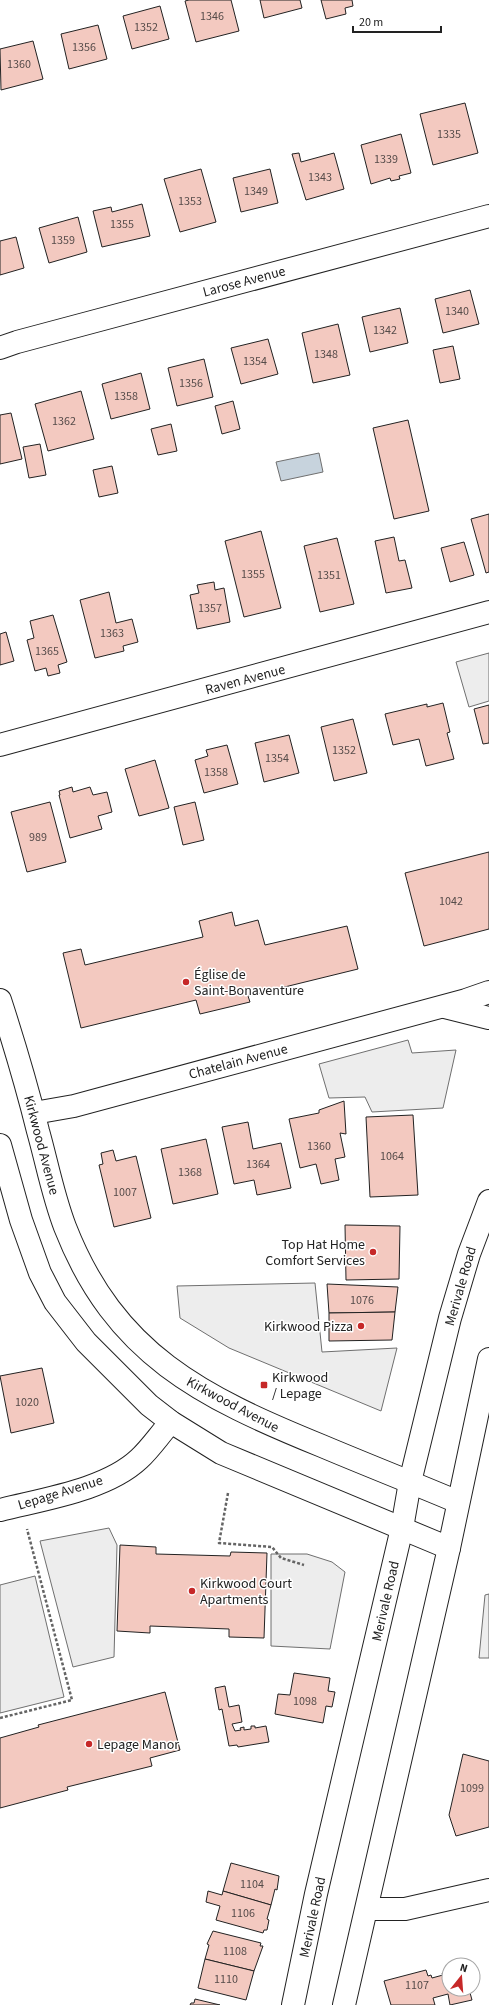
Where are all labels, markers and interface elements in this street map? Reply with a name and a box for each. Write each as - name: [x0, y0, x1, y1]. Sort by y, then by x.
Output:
- house number: 1346: [200, 8, 224, 25]
- scale bar: [353, 8, 441, 34]
- text: 20 m: [359, 14, 383, 31]
- house number: 1352: [134, 19, 158, 36]
- house number: 1356: [72, 39, 96, 56]
- house number: 1360: [7, 56, 31, 73]
- house number: 1335: [437, 126, 461, 143]
- house number: 1339: [374, 151, 398, 168]
- house number: 1343: [308, 169, 332, 186]
- house number: 1349: [244, 183, 268, 200]
- house number: 1353: [178, 193, 202, 210]
- house number: 1355: [110, 216, 134, 233]
- house number: 1359: [51, 232, 75, 249]
- street label: Larose Avenue: [201, 261, 288, 303]
- house number: 1340: [445, 303, 469, 320]
- house number: 1342: [373, 322, 397, 339]
- house number: 1348: [314, 346, 338, 363]
- house number: 1354: [243, 353, 267, 370]
- house number: 1356: [179, 375, 203, 392]
- house number: 1358: [114, 388, 138, 405]
- house number: 1362: [52, 413, 76, 430]
- house number: 1355: [241, 566, 265, 583]
- house number: 1351: [317, 567, 341, 584]
- house number: 1357: [198, 600, 222, 617]
- house number: 1363: [100, 625, 124, 642]
- house number: 1365: [35, 643, 59, 660]
- street label: Raven Avenue: [203, 660, 288, 700]
- house number: 1352: [332, 742, 356, 759]
- house number: 1354: [265, 750, 289, 767]
- house number: 1358: [204, 764, 228, 781]
- house number: 989: [29, 829, 47, 846]
- house number: 1042: [439, 893, 463, 910]
- place label: Église de Saint-Bonaventure: [194, 965, 304, 1001]
- marker: Église de Saint-Bonaventure: [181, 977, 191, 987]
- street label: Chatelain Avenue: [187, 1039, 290, 1085]
- street label: Kirkwood Avenue: [18, 1093, 64, 1197]
- house number: 1360: [307, 1138, 331, 1155]
- house number: 1064: [380, 1148, 404, 1165]
- house number: 1364: [246, 1156, 270, 1173]
- house number: 1368: [178, 1164, 202, 1181]
- house number: 1007: [113, 1184, 137, 1201]
- place label: Top Hat Home Comfort Services: [265, 1235, 365, 1271]
- street label: Merivale Road: [440, 1244, 482, 1328]
- marker: Top Hat Home Comfort Services: [368, 1247, 378, 1257]
- house number: 1076: [350, 1292, 374, 1309]
- place label: Kirkwood Pizza: [264, 1317, 353, 1337]
- marker: Kirkwood Pizza: [356, 1321, 366, 1331]
- place label: Kirkwood / Lepage: [272, 1368, 328, 1404]
- street label: Kirkwood Avenue: [183, 1372, 282, 1438]
- marker: Kirkwood / Lepage: [259, 1380, 269, 1390]
- house number: 1020: [15, 1394, 39, 1411]
- street label: Lepage Avenue: [15, 1471, 105, 1515]
- street label: Merivale Road: [367, 1559, 405, 1643]
- place label: Kirkwood Court Apartments: [200, 1574, 292, 1610]
- marker: Kirkwood Court Apartments: [187, 1586, 197, 1596]
- house number: 1098: [293, 1693, 317, 1710]
- place label: Lepage Manor: [97, 1735, 179, 1755]
- marker: Lepage Manor: [84, 1739, 94, 1749]
- house number: 1099: [460, 1780, 484, 1797]
- street label: Merivale Road: [295, 1875, 331, 1959]
- house number: 1104: [240, 1876, 264, 1893]
- house number: 1106: [231, 1905, 255, 1922]
- house number: 1108: [223, 1943, 247, 1960]
- north arrow: [441, 1957, 481, 1997]
- text: N: [458, 1960, 469, 1976]
- house number: 1110: [214, 1971, 238, 1988]
- house number: 1107: [405, 1977, 429, 1994]

